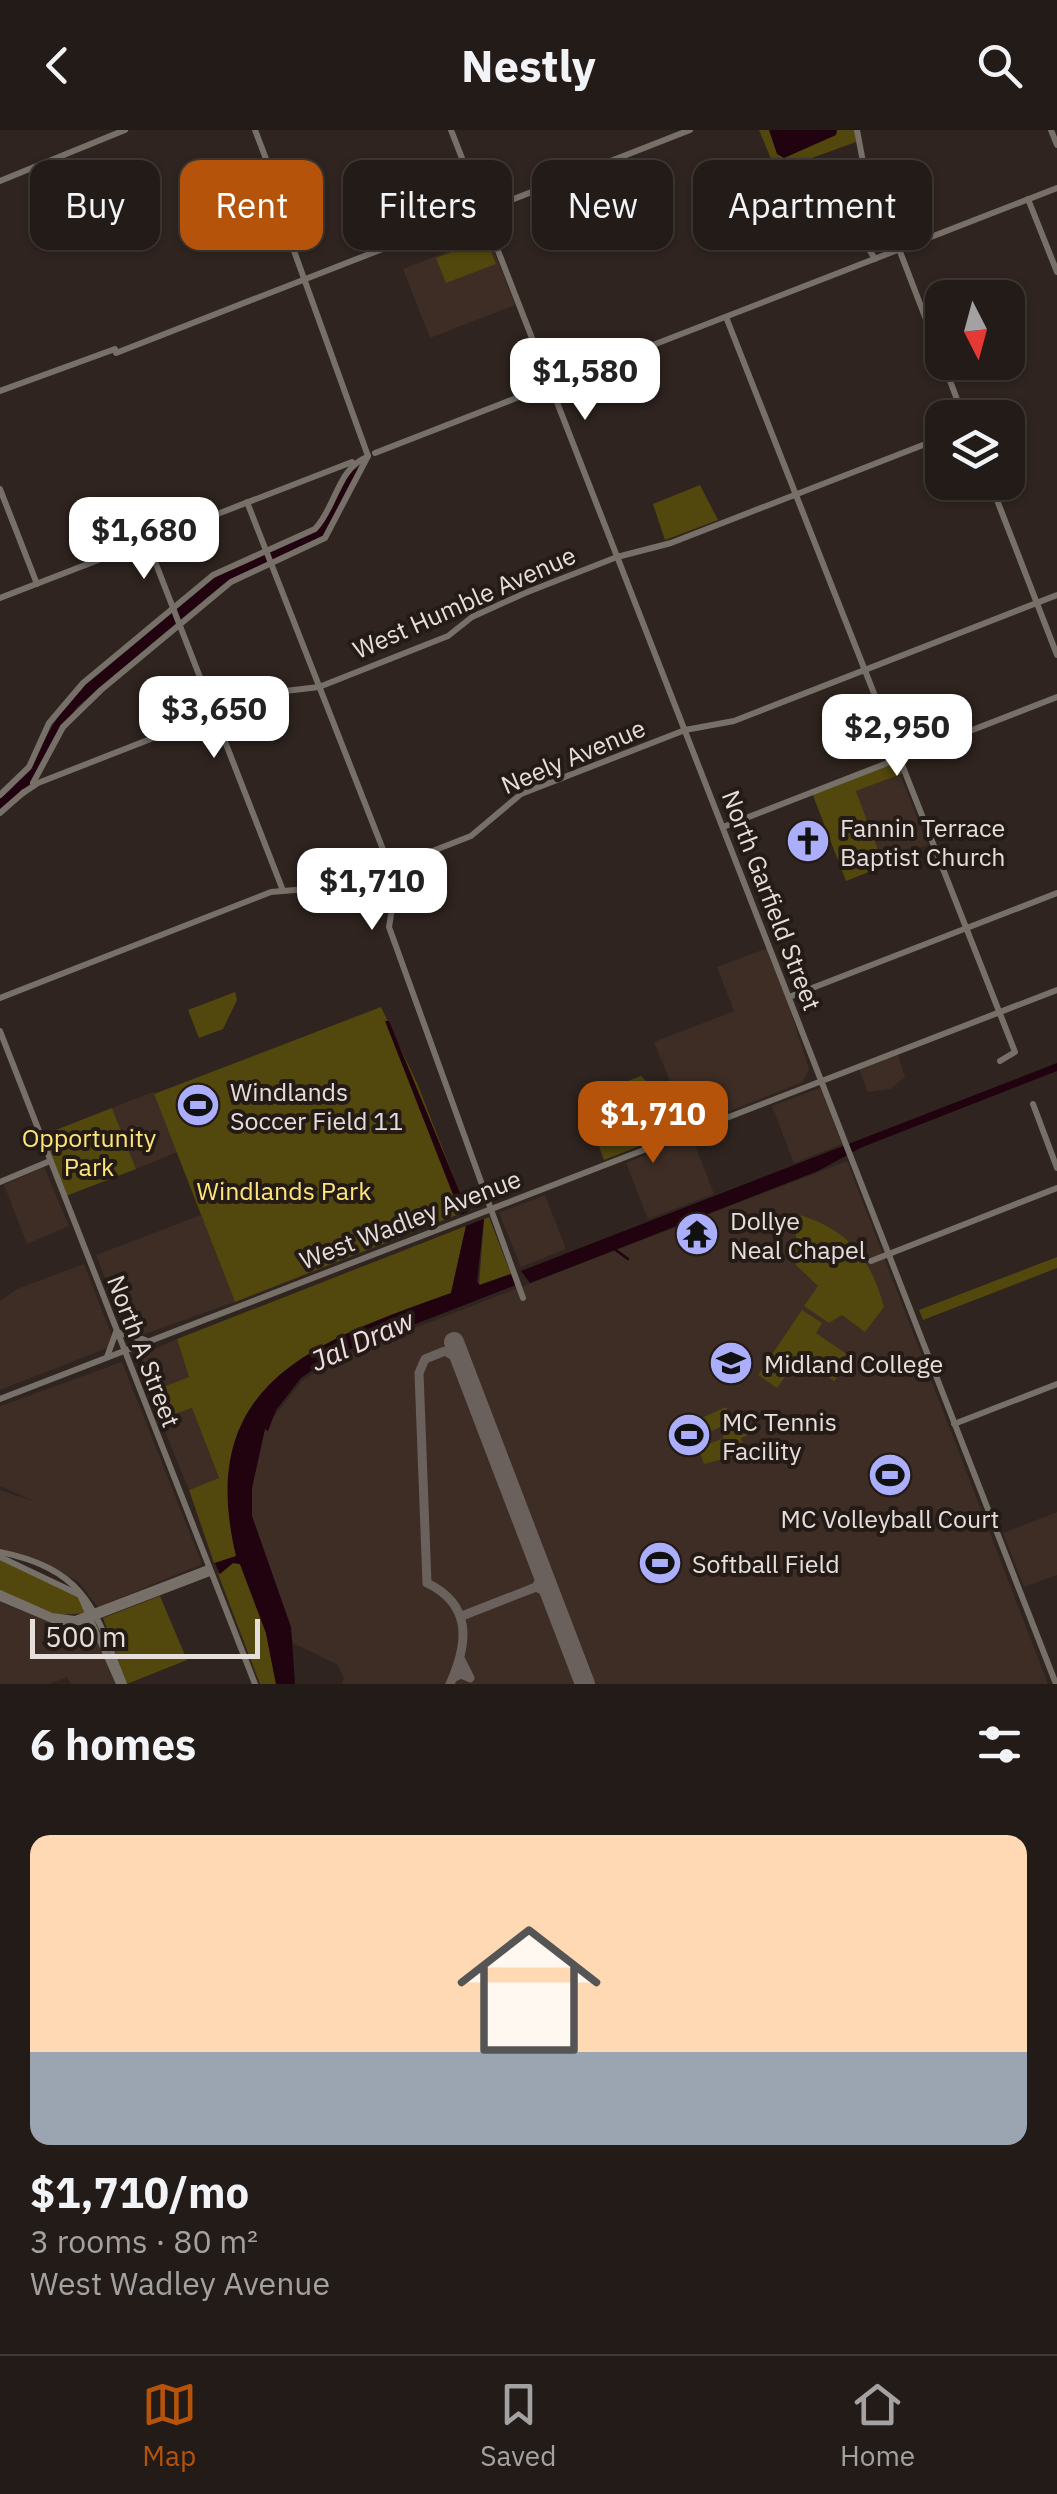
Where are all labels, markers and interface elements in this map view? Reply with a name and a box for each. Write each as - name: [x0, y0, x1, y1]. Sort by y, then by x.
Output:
- text: Nestly: [461, 36, 596, 94]
- icon: back: [30, 38, 85, 93]
- icon: search: [972, 38, 1027, 93]
- chip: Buy: [30, 160, 160, 250]
- chip: Rent: [180, 160, 323, 250]
- chip: Filters: [343, 160, 512, 250]
- chip: New: [532, 160, 673, 250]
- chip: Apartment: [693, 160, 932, 250]
- north arrow: [925, 280, 1025, 380]
- map controls: [925, 280, 1025, 500]
- pin: $1,580: [504, 338, 666, 423]
- text: $1,580: [532, 349, 638, 391]
- button: layers: [925, 400, 1025, 500]
- pin: $1,680: [63, 497, 225, 582]
- text: $1,680: [91, 508, 197, 550]
- street label: West Humble Avenue: [347, 538, 581, 666]
- pin: $3,650: [133, 676, 295, 761]
- text: $3,650: [161, 687, 267, 729]
- pin: $2,950: [816, 694, 978, 779]
- text: $2,950: [844, 705, 950, 747]
- street label: Neely Avenue: [496, 711, 650, 801]
- street label: North Garfield Street: [715, 785, 829, 1015]
- place label: Fannin Terrace Baptist Church: [840, 811, 1005, 873]
- church icon: Fannin Terrace Baptist Church: [785, 818, 831, 864]
- pin: $1,710: [291, 848, 453, 933]
- text: $1,710: [319, 859, 425, 901]
- place label: Windlands Soccer Field 11: [230, 1075, 403, 1137]
- pin: $1,710: [572, 1081, 734, 1166]
- sports icon: Windlands Soccer Field 11: [175, 1082, 221, 1128]
- text: $1,710: [600, 1092, 706, 1134]
- park label: Opportunity Park: [22, 1121, 157, 1183]
- street label: West Wadley Avenue: [295, 1162, 525, 1276]
- park label: Windlands Park: [197, 1174, 371, 1207]
- place label: Dollye Neal Chapel: [730, 1204, 866, 1266]
- temple icon: Dollye Neal Chapel: [674, 1211, 720, 1257]
- street label: North A Street: [100, 1270, 188, 1432]
- water label: Jal Draw: [305, 1300, 421, 1379]
- school or university icon: Midland College: [708, 1340, 754, 1386]
- place label: Midland College: [764, 1347, 943, 1380]
- place label: MC Tennis Facility: [722, 1405, 837, 1467]
- sports icon: MC Tennis Facility: [666, 1412, 712, 1458]
- sports icon: MC Volleyball Court: [867, 1452, 913, 1498]
- place label: MC Volleyball Court: [781, 1502, 999, 1535]
- sports icon: Softball Field: [637, 1540, 683, 1586]
- place label: Softball Field: [692, 1547, 840, 1580]
- scale bar: [30, 1614, 260, 1658]
- text: 500 m: [45, 1618, 126, 1655]
- text: 6 homes: [30, 1717, 196, 1772]
- icon: filters: [972, 1717, 1027, 1772]
- icon: home: [439, 1900, 619, 2080]
- text: $1,710/mo: [30, 2165, 249, 2220]
- text: 3 rooms · 80 m²: [30, 2220, 258, 2262]
- text: West Wadley Avenue: [30, 2262, 330, 2304]
- tab: Map: [142, 2377, 197, 2474]
- tab: Saved: [480, 2377, 556, 2474]
- tab: Home: [840, 2377, 915, 2474]

